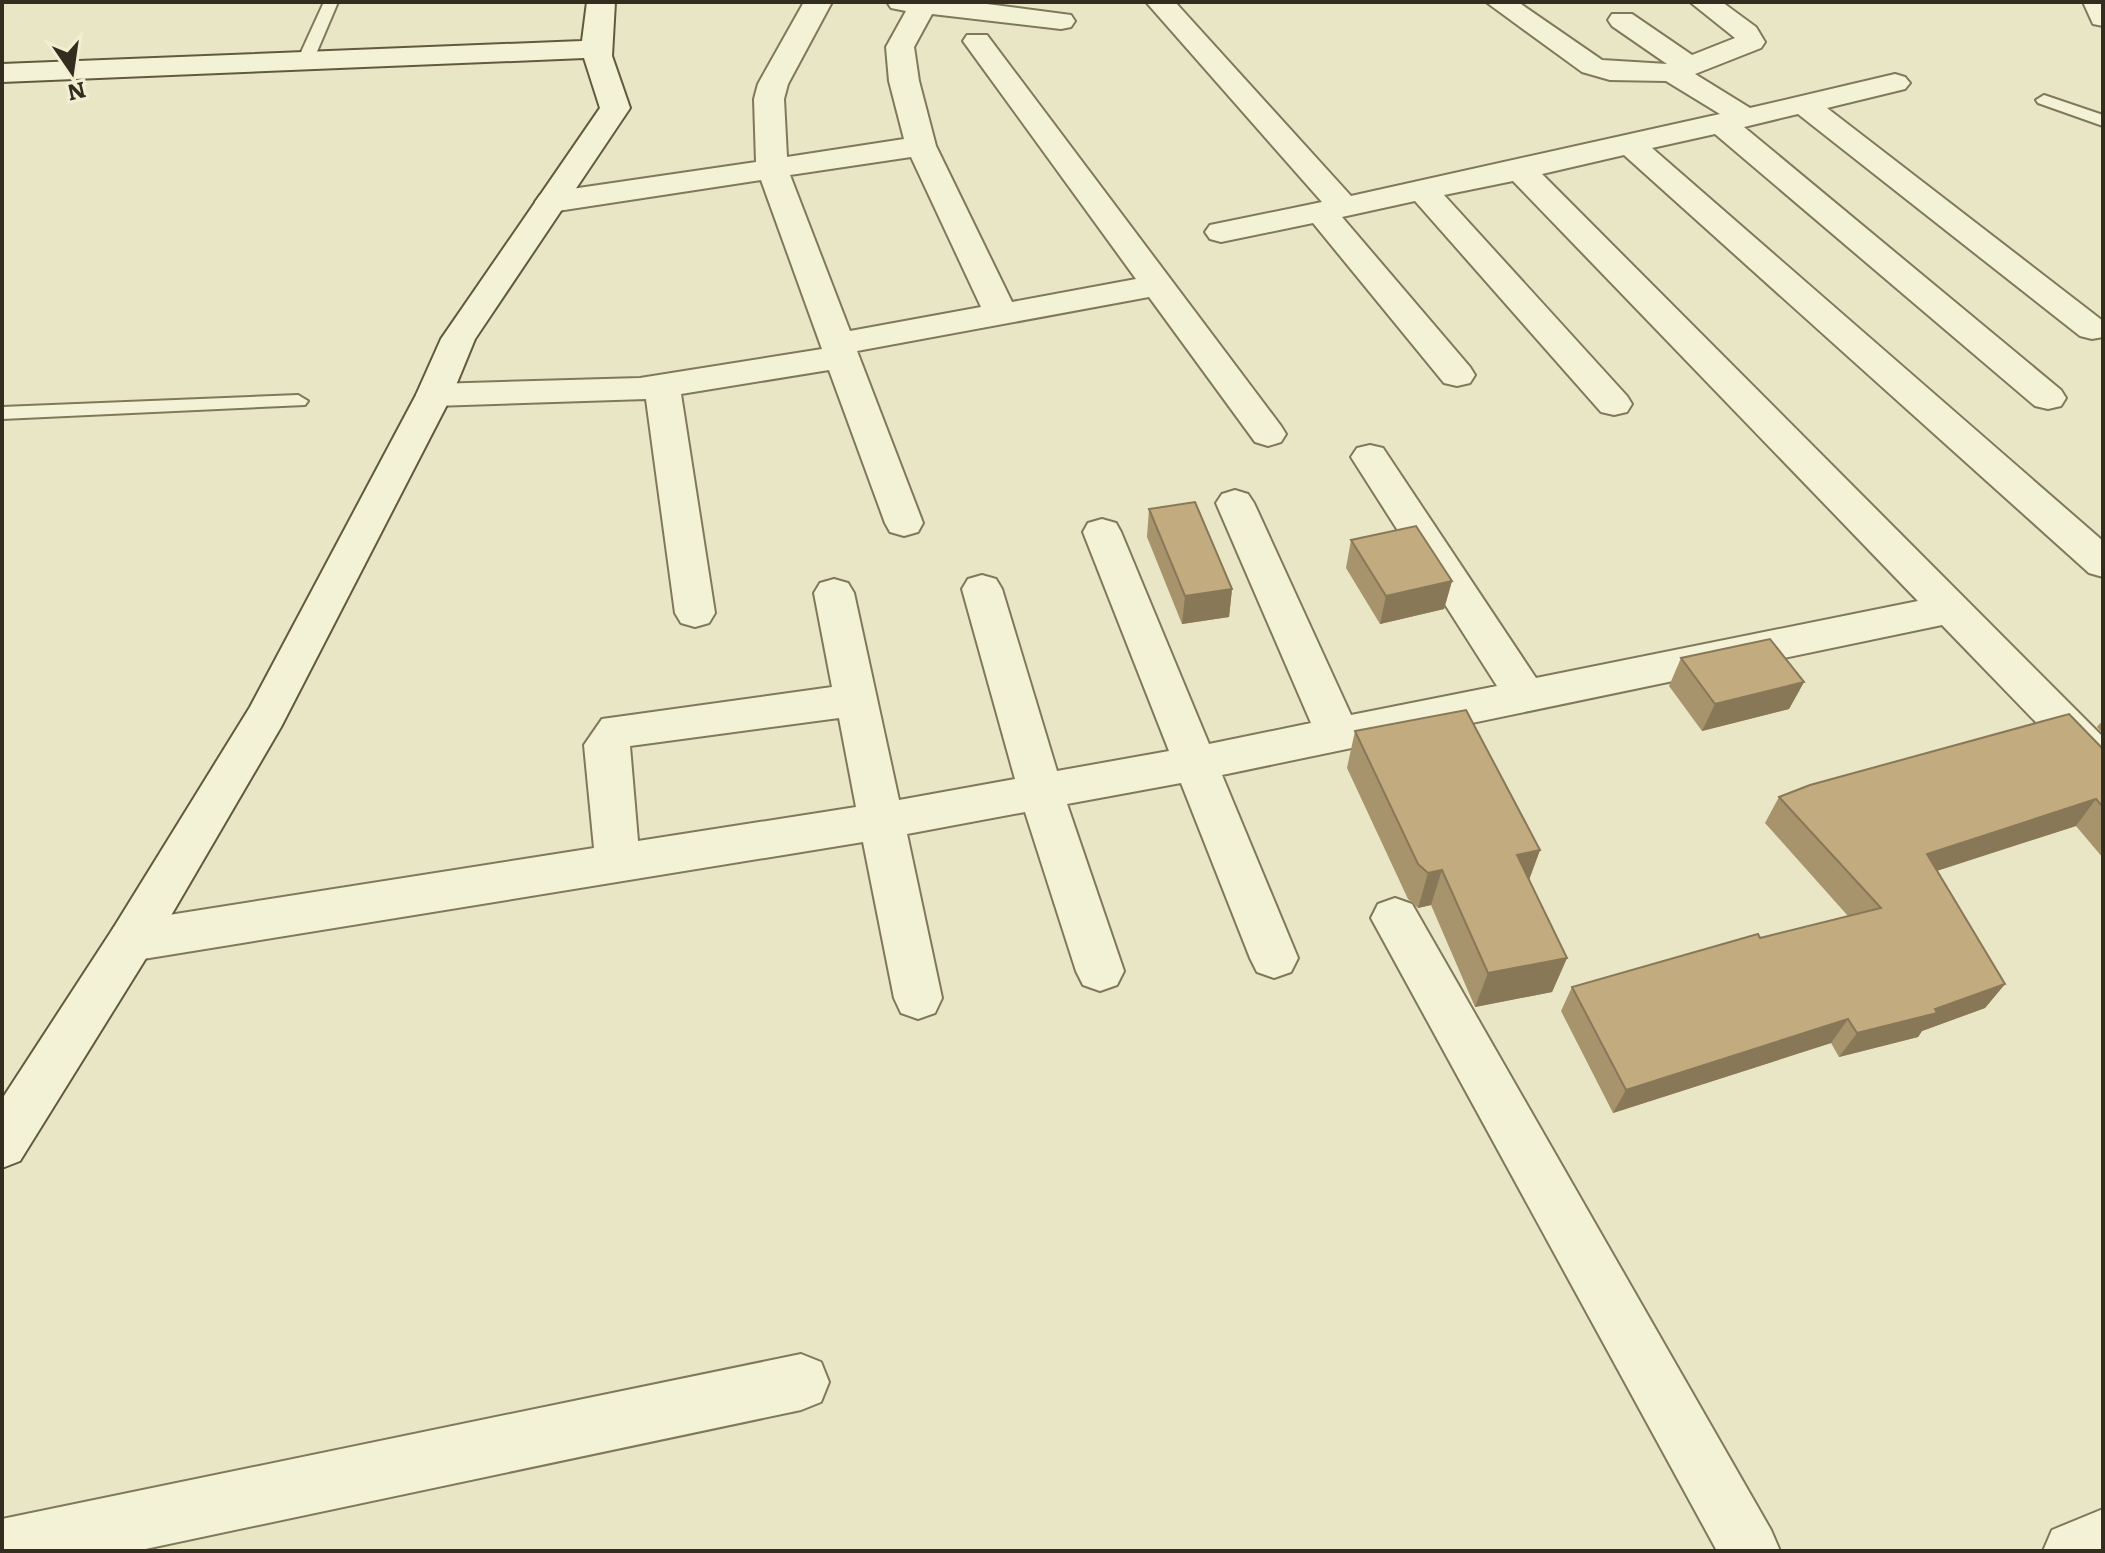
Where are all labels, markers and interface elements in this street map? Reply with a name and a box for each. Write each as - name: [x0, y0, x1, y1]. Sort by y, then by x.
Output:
- north arrow: [32, 32, 112, 112]
- text: N: [64, 75, 90, 111]

